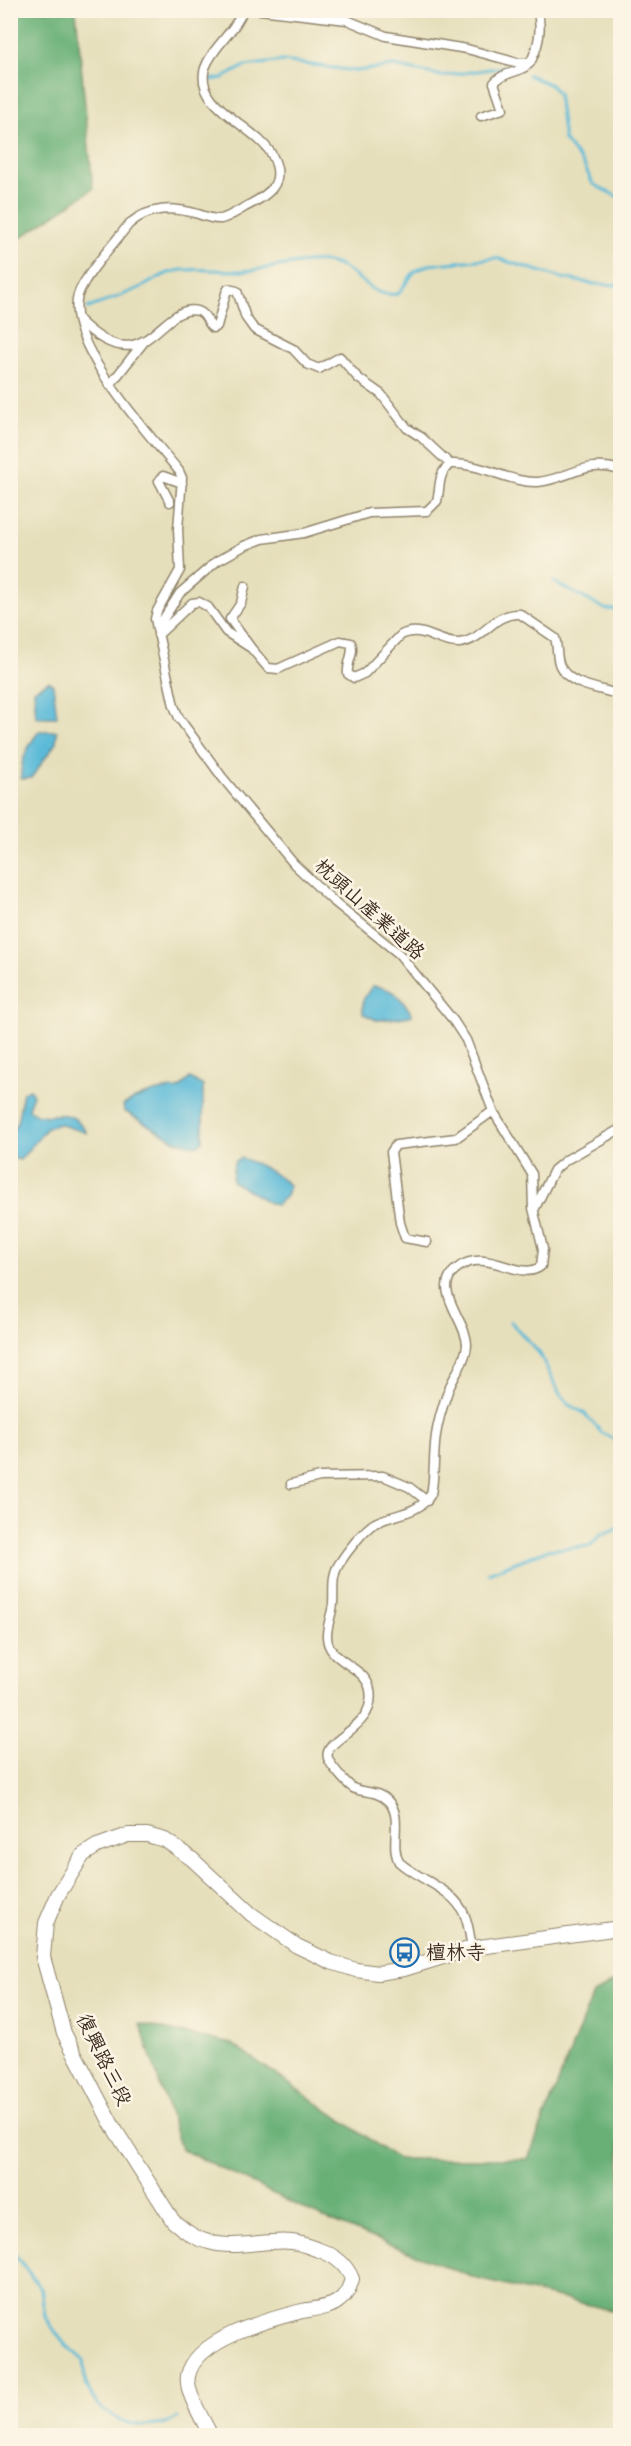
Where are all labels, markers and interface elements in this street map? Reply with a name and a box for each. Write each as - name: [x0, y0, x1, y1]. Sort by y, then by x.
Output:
- street label: 枕頭山產業道路: [308, 853, 431, 968]
- bus stop icon: 檀林寺: [389, 1937, 421, 1969]
- place label: 檀林寺: [426, 1940, 486, 1967]
- street label: 復興路三段: [69, 2009, 137, 2111]

